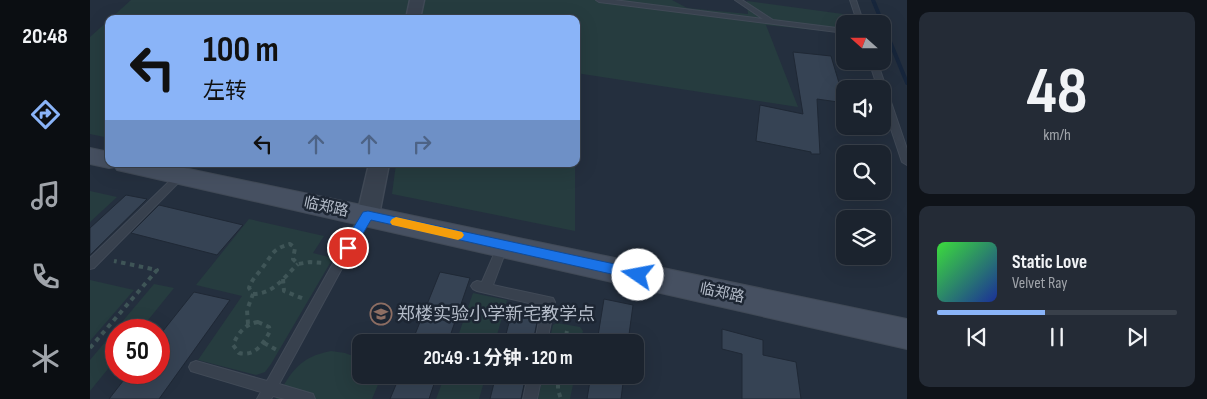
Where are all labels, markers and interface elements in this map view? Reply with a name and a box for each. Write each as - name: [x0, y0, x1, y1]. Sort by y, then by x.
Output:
- north arrow: [836, 15, 891, 70]
- map controls: [836, 15, 891, 265]
- text: 20:48: [22, 23, 68, 50]
- text: 100 m: [203, 29, 279, 72]
- icon: left: [120, 35, 185, 100]
- text: 48: [1027, 54, 1088, 132]
- text: 左转: [203, 78, 247, 105]
- button: sound: [836, 80, 891, 135]
- icon: directions: [28, 97, 63, 132]
- text: km/h: [1043, 126, 1071, 145]
- icon: left: [249, 130, 277, 158]
- icon: ahead: [302, 130, 330, 158]
- icon: ahead: [355, 130, 383, 158]
- icon: right: [408, 130, 436, 158]
- button: search: [836, 145, 891, 200]
- icon: music: [28, 178, 63, 213]
- street label: 临郑路: [302, 193, 350, 221]
- button: layers: [836, 210, 891, 265]
- pin: [327, 227, 369, 269]
- icon: arrive: [334, 234, 362, 262]
- position arrow: [611, 248, 663, 300]
- text: Static Love: [1012, 251, 1087, 274]
- icon: phone: [28, 259, 63, 294]
- text: Velvet Ray: [1012, 274, 1067, 293]
- street label: 临郑路: [698, 279, 746, 307]
- school or university icon: 郑楼实验小学新宅教学点: [369, 302, 393, 326]
- place label: 郑楼实验小学新宅教学点: [397, 304, 595, 325]
- speed limit sign: 50: [105, 319, 170, 384]
- icon: previous: [963, 323, 991, 351]
- icon: pause: [1043, 323, 1071, 351]
- icon: next: [1123, 323, 1151, 351]
- icon: climate: [28, 341, 63, 376]
- text: 20:49 · 1 分钟 · 120 m: [423, 347, 573, 370]

